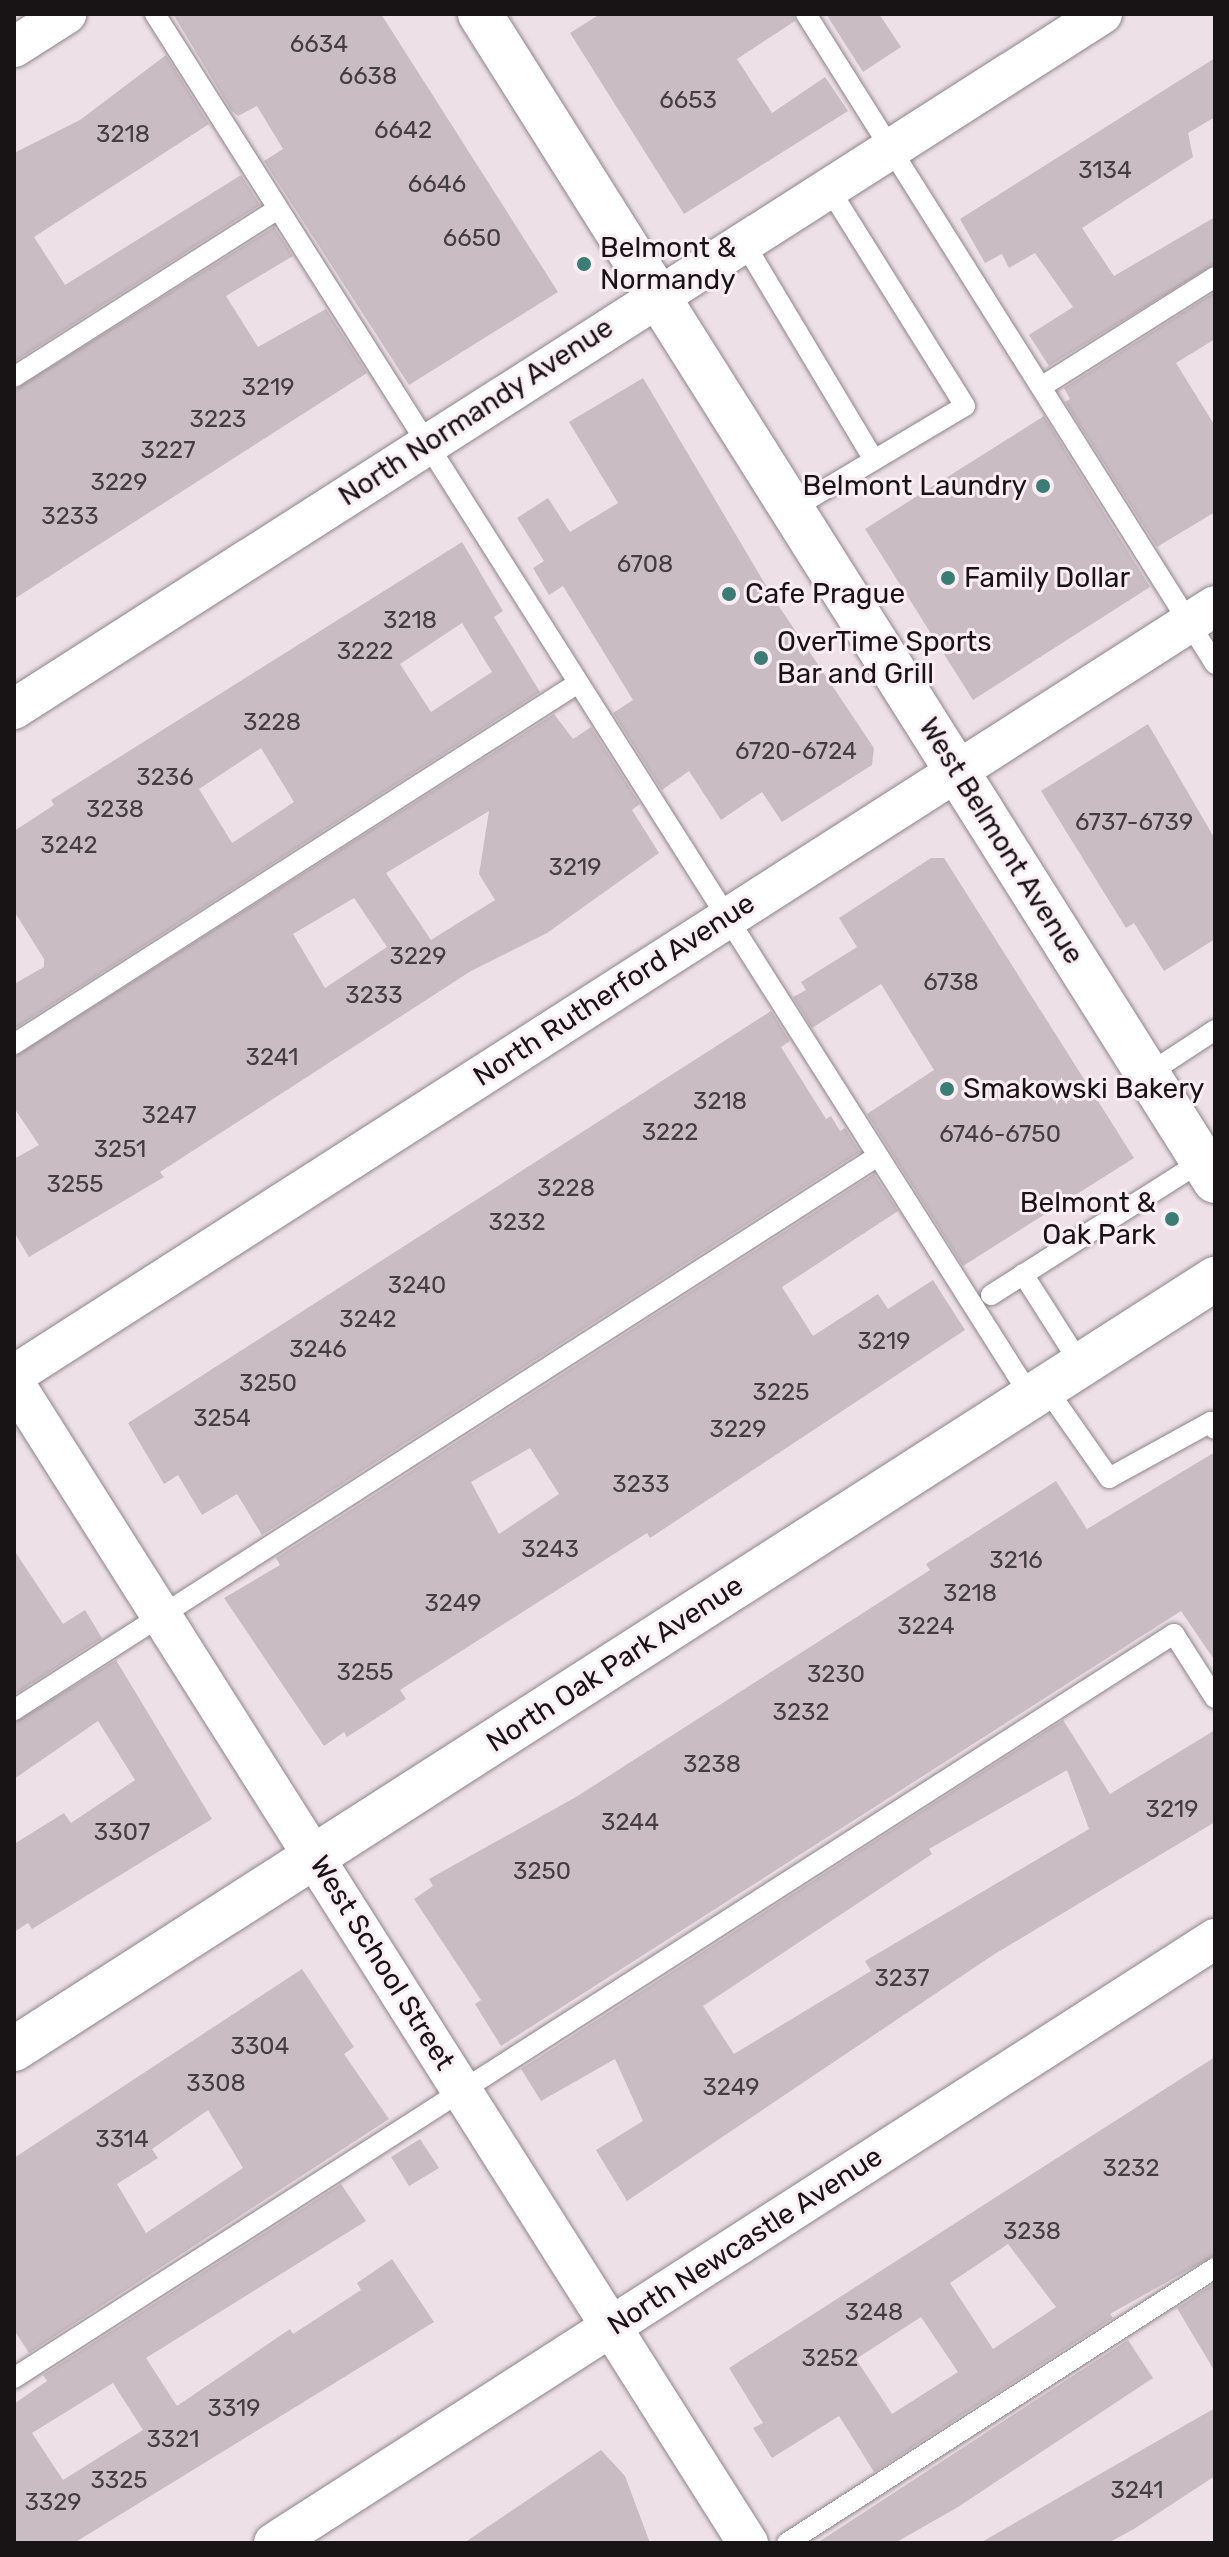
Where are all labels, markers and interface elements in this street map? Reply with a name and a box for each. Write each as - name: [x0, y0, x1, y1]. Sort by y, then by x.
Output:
- house number: 6634: [290, 31, 348, 59]
- house number: 6638: [339, 63, 397, 91]
- house number: 6653: [659, 87, 717, 115]
- house number: 6642: [374, 117, 432, 145]
- house number: 3218: [96, 121, 150, 149]
- house number: 3134: [1078, 157, 1132, 185]
- house number: 6646: [408, 171, 466, 199]
- house number: 6650: [443, 225, 501, 253]
- place label: Belmont & Normandy: [600, 231, 736, 297]
- marker: Belmont & Normandy: [575, 255, 593, 273]
- street label: North Normandy Avenue: [332, 310, 620, 514]
- house number: 3219: [241, 374, 295, 402]
- house number: 3223: [189, 406, 247, 434]
- house number: 3227: [141, 437, 195, 465]
- house number: 3229: [91, 469, 147, 497]
- place label: Belmont Laundry: [802, 469, 1027, 503]
- marker: Belmont Laundry: [1034, 477, 1052, 495]
- house number: 3233: [41, 503, 99, 531]
- house number: 6708: [617, 551, 673, 579]
- place label: Family Dollar: [964, 561, 1131, 595]
- marker: Family Dollar: [939, 569, 957, 587]
- place label: Cafe Prague: [745, 577, 905, 611]
- marker: Cafe Prague: [720, 585, 738, 603]
- house number: 3218: [383, 607, 437, 635]
- place label: OverTime Sports Bar and Grill: [777, 625, 992, 691]
- house number: 3222: [337, 638, 393, 666]
- marker: OverTime Sports Bar and Grill: [752, 649, 770, 667]
- house number: 3228: [243, 709, 301, 737]
- street label: West Belmont Avenue: [911, 712, 1091, 970]
- house number: 6720-6724: [735, 738, 857, 766]
- house number: 3236: [136, 764, 194, 792]
- house number: 3238: [86, 796, 144, 824]
- house number: 6737-6739: [1075, 809, 1193, 837]
- house number: 3242: [40, 832, 98, 860]
- house number: 3219: [548, 854, 602, 882]
- street label: North Rutherford Avenue: [467, 886, 761, 1094]
- house number: 3229: [390, 943, 446, 971]
- house number: 6738: [923, 969, 979, 997]
- house number: 3233: [345, 982, 403, 1010]
- house number: 3241: [246, 1044, 298, 1072]
- place label: Smakowski Bakery: [963, 1072, 1204, 1106]
- marker: Smakowski Bakery: [938, 1080, 956, 1098]
- house number: 3218: [693, 1088, 747, 1116]
- house number: 3247: [141, 1102, 197, 1130]
- house number: 3222: [642, 1119, 698, 1147]
- house number: 6746-6750: [939, 1121, 1061, 1149]
- house number: 3251: [94, 1136, 146, 1164]
- house number: 3255: [46, 1171, 104, 1199]
- house number: 3228: [537, 1175, 595, 1203]
- place label: Belmont & Oak Park: [1020, 1186, 1156, 1252]
- house number: 3232: [488, 1209, 546, 1237]
- marker: Belmont & Oak Park: [1163, 1210, 1181, 1228]
- house number: 3240: [388, 1272, 446, 1300]
- house number: 3242: [339, 1306, 397, 1334]
- house number: 3219: [857, 1328, 911, 1356]
- house number: 3246: [289, 1336, 347, 1364]
- house number: 3250: [239, 1370, 297, 1398]
- house number: 3225: [753, 1379, 809, 1407]
- house number: 3254: [193, 1405, 251, 1433]
- house number: 3229: [710, 1416, 766, 1444]
- house number: 3233: [612, 1471, 670, 1499]
- house number: 3243: [521, 1536, 579, 1564]
- house number: 3216: [989, 1547, 1043, 1575]
- street label: North Oak Park Avenue: [480, 1568, 750, 1760]
- house number: 3218: [943, 1580, 997, 1608]
- house number: 3249: [424, 1590, 482, 1618]
- house number: 3224: [897, 1613, 955, 1641]
- house number: 3255: [336, 1659, 394, 1687]
- house number: 3230: [807, 1661, 865, 1689]
- house number: 3232: [772, 1699, 830, 1727]
- house number: 3238: [683, 1751, 741, 1779]
- house number: 3219: [1145, 1796, 1199, 1824]
- house number: 3244: [601, 1809, 659, 1837]
- house number: 3307: [94, 1819, 150, 1847]
- street label: West School Street: [303, 1850, 461, 2076]
- house number: 3250: [513, 1858, 571, 1886]
- house number: 3237: [874, 1965, 930, 1993]
- house number: 3304: [231, 2033, 289, 2061]
- house number: 3308: [186, 2070, 246, 2098]
- house number: 3249: [702, 2074, 760, 2102]
- house number: 3314: [95, 2126, 149, 2154]
- street label: North Newcastle Avenue: [601, 2139, 889, 2343]
- house number: 3232: [1102, 2155, 1160, 2183]
- house number: 3238: [1003, 2218, 1061, 2246]
- house number: 3248: [845, 2299, 903, 2327]
- house number: 3252: [802, 2345, 858, 2373]
- house number: 3319: [208, 2395, 260, 2423]
- house number: 3321: [146, 2426, 200, 2454]
- house number: 3325: [90, 2467, 148, 2495]
- house number: 3241: [1111, 2477, 1163, 2505]
- house number: 3329: [24, 2489, 82, 2517]

